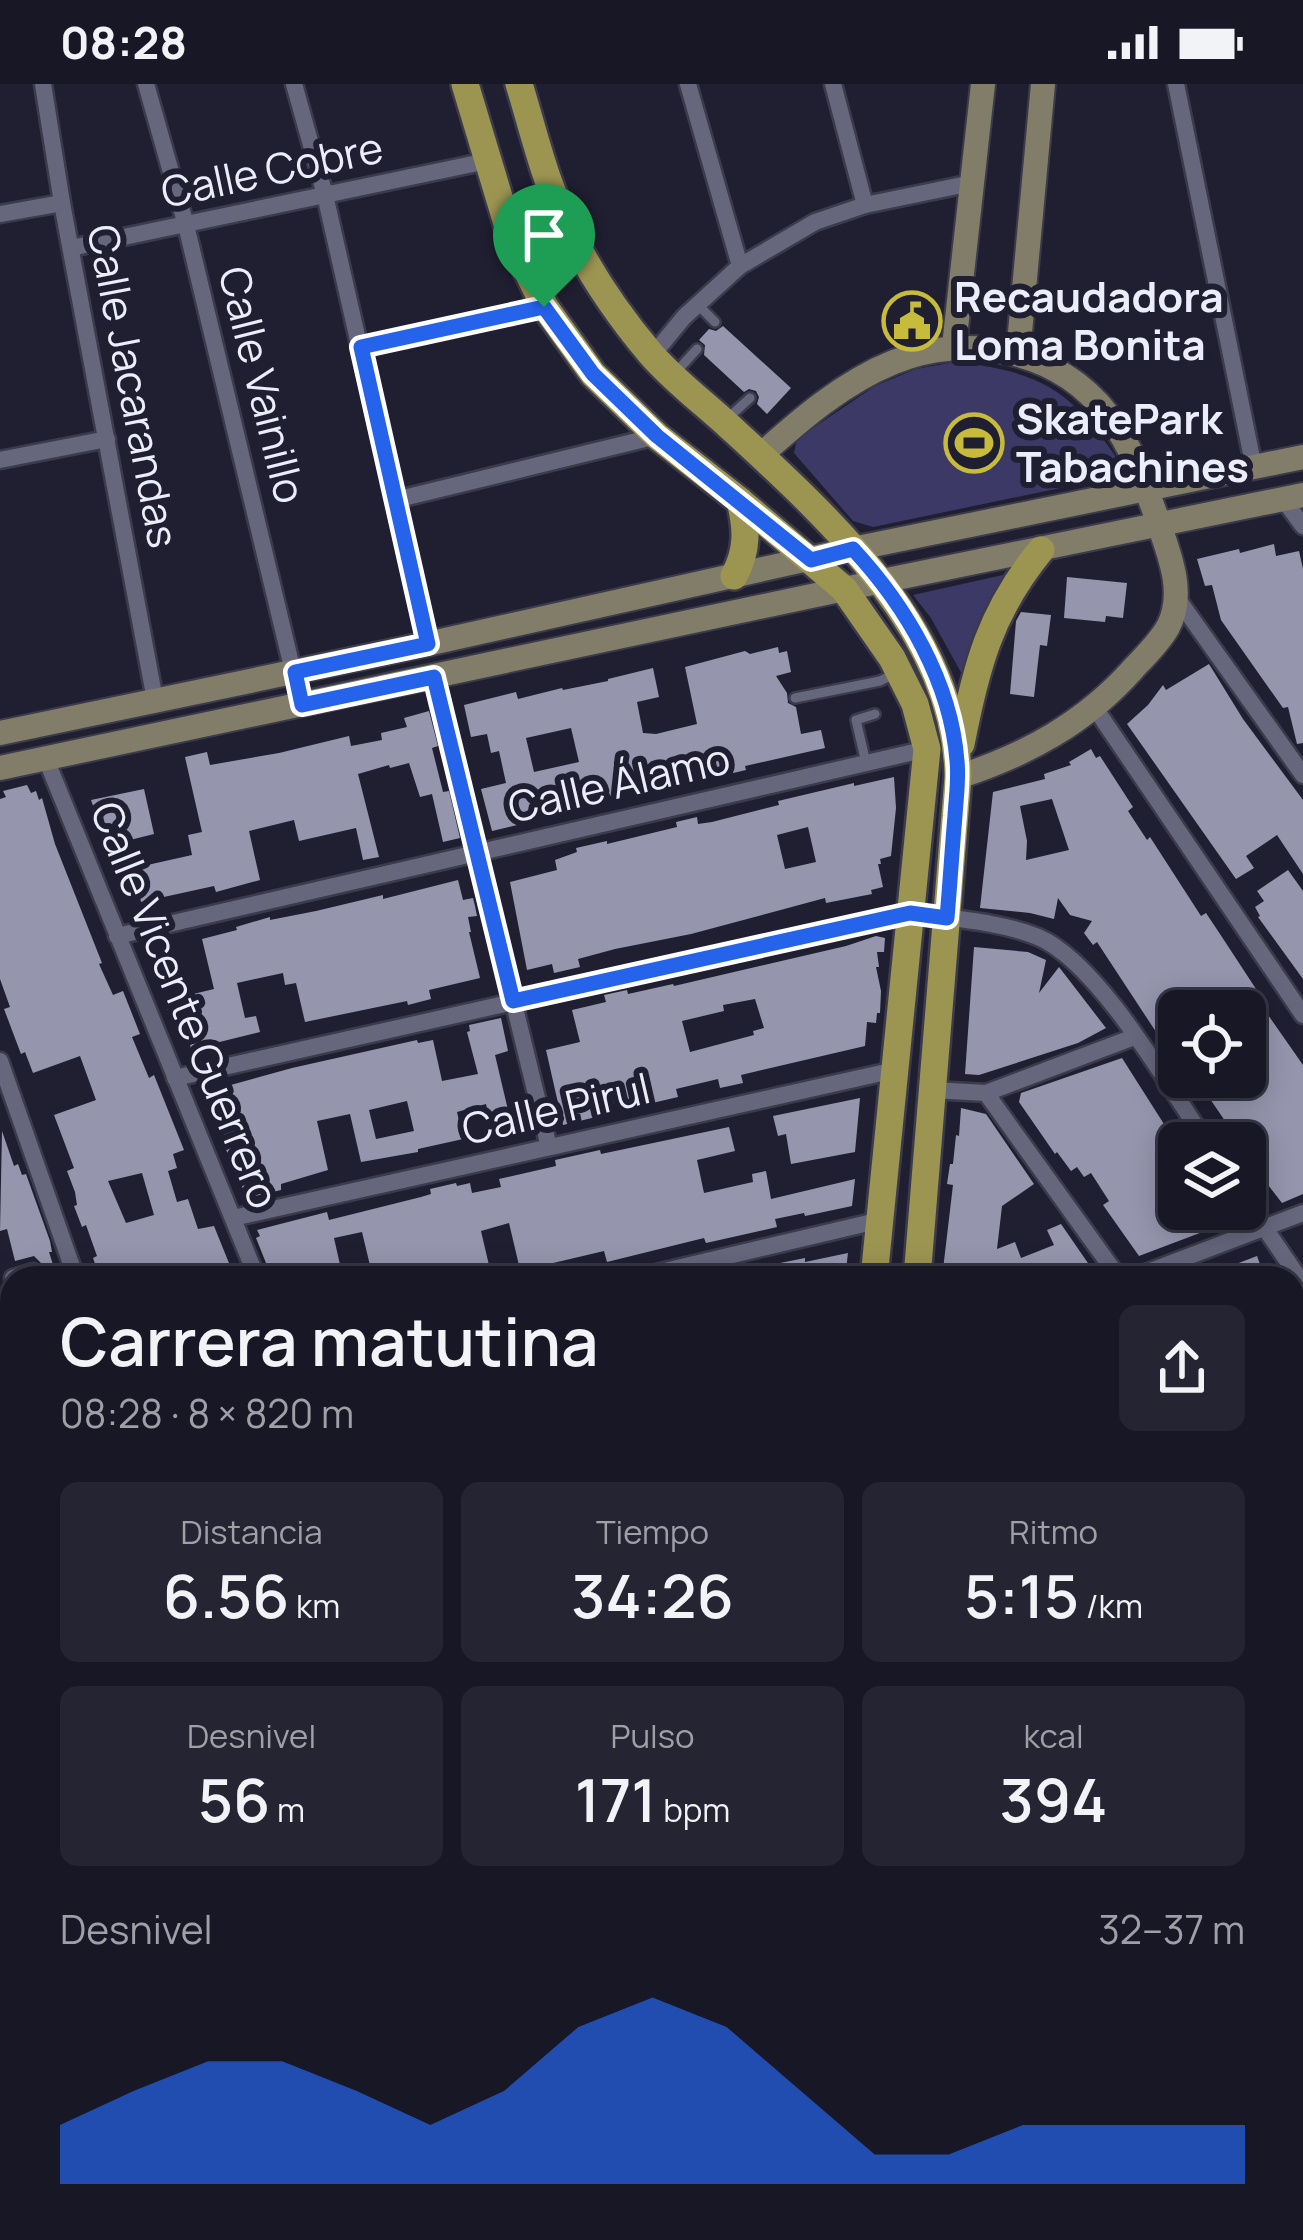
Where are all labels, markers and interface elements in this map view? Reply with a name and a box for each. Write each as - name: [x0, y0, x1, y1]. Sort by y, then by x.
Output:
- text: 08:28: [60, 11, 187, 73]
- street label: Calle Cobre: [156, 117, 388, 221]
- pin: [493, 184, 595, 307]
- icon: arrive: [511, 202, 577, 268]
- street label: Calle Jacarandas: [74, 219, 194, 552]
- street label: Calle Vainillo: [206, 260, 320, 509]
- place label: Recaudadora Loma Bonita: [954, 267, 1224, 373]
- public building icon: Recaudadora Loma Bonita: [881, 290, 943, 352]
- place label: SkatePark Tabachines: [1016, 389, 1249, 495]
- sports icon: SkatePark Tabachines: [943, 412, 1005, 474]
- street label: Calle Álamo: [502, 728, 735, 836]
- street label: Calle Vicente Guerrero: [78, 793, 294, 1217]
- map controls: [1158, 990, 1266, 1230]
- button: locate: [1158, 990, 1266, 1098]
- street label: Calle Pirul: [456, 1058, 655, 1158]
- button: layers: [1158, 1122, 1266, 1230]
- text: Carrera matutina: [60, 1296, 599, 1386]
- button: share: [1119, 1305, 1245, 1431]
- text: 08:28 · 8 × 820 m: [60, 1386, 354, 1440]
- text: Distancia: [180, 1509, 323, 1554]
- text: Tiempo: [596, 1509, 709, 1554]
- text: Ritmo: [1009, 1509, 1098, 1554]
- text: 6.56: [163, 1554, 289, 1636]
- text: 34:26: [571, 1554, 734, 1636]
- text: 5:15: [964, 1554, 1079, 1636]
- text: km: [289, 1583, 340, 1628]
- text: /km: [1079, 1583, 1143, 1628]
- text: Desnivel: [187, 1713, 316, 1758]
- text: Pulso: [610, 1713, 695, 1758]
- text: kcal: [1023, 1713, 1084, 1758]
- text: 56: [198, 1758, 270, 1840]
- text: 171: [575, 1758, 657, 1840]
- text: 394: [1000, 1758, 1107, 1840]
- text: m: [270, 1787, 305, 1832]
- text: bpm: [657, 1787, 730, 1832]
- text: Desnivel: [60, 1902, 213, 1956]
- text: 32–37 m: [1098, 1902, 1245, 1956]

